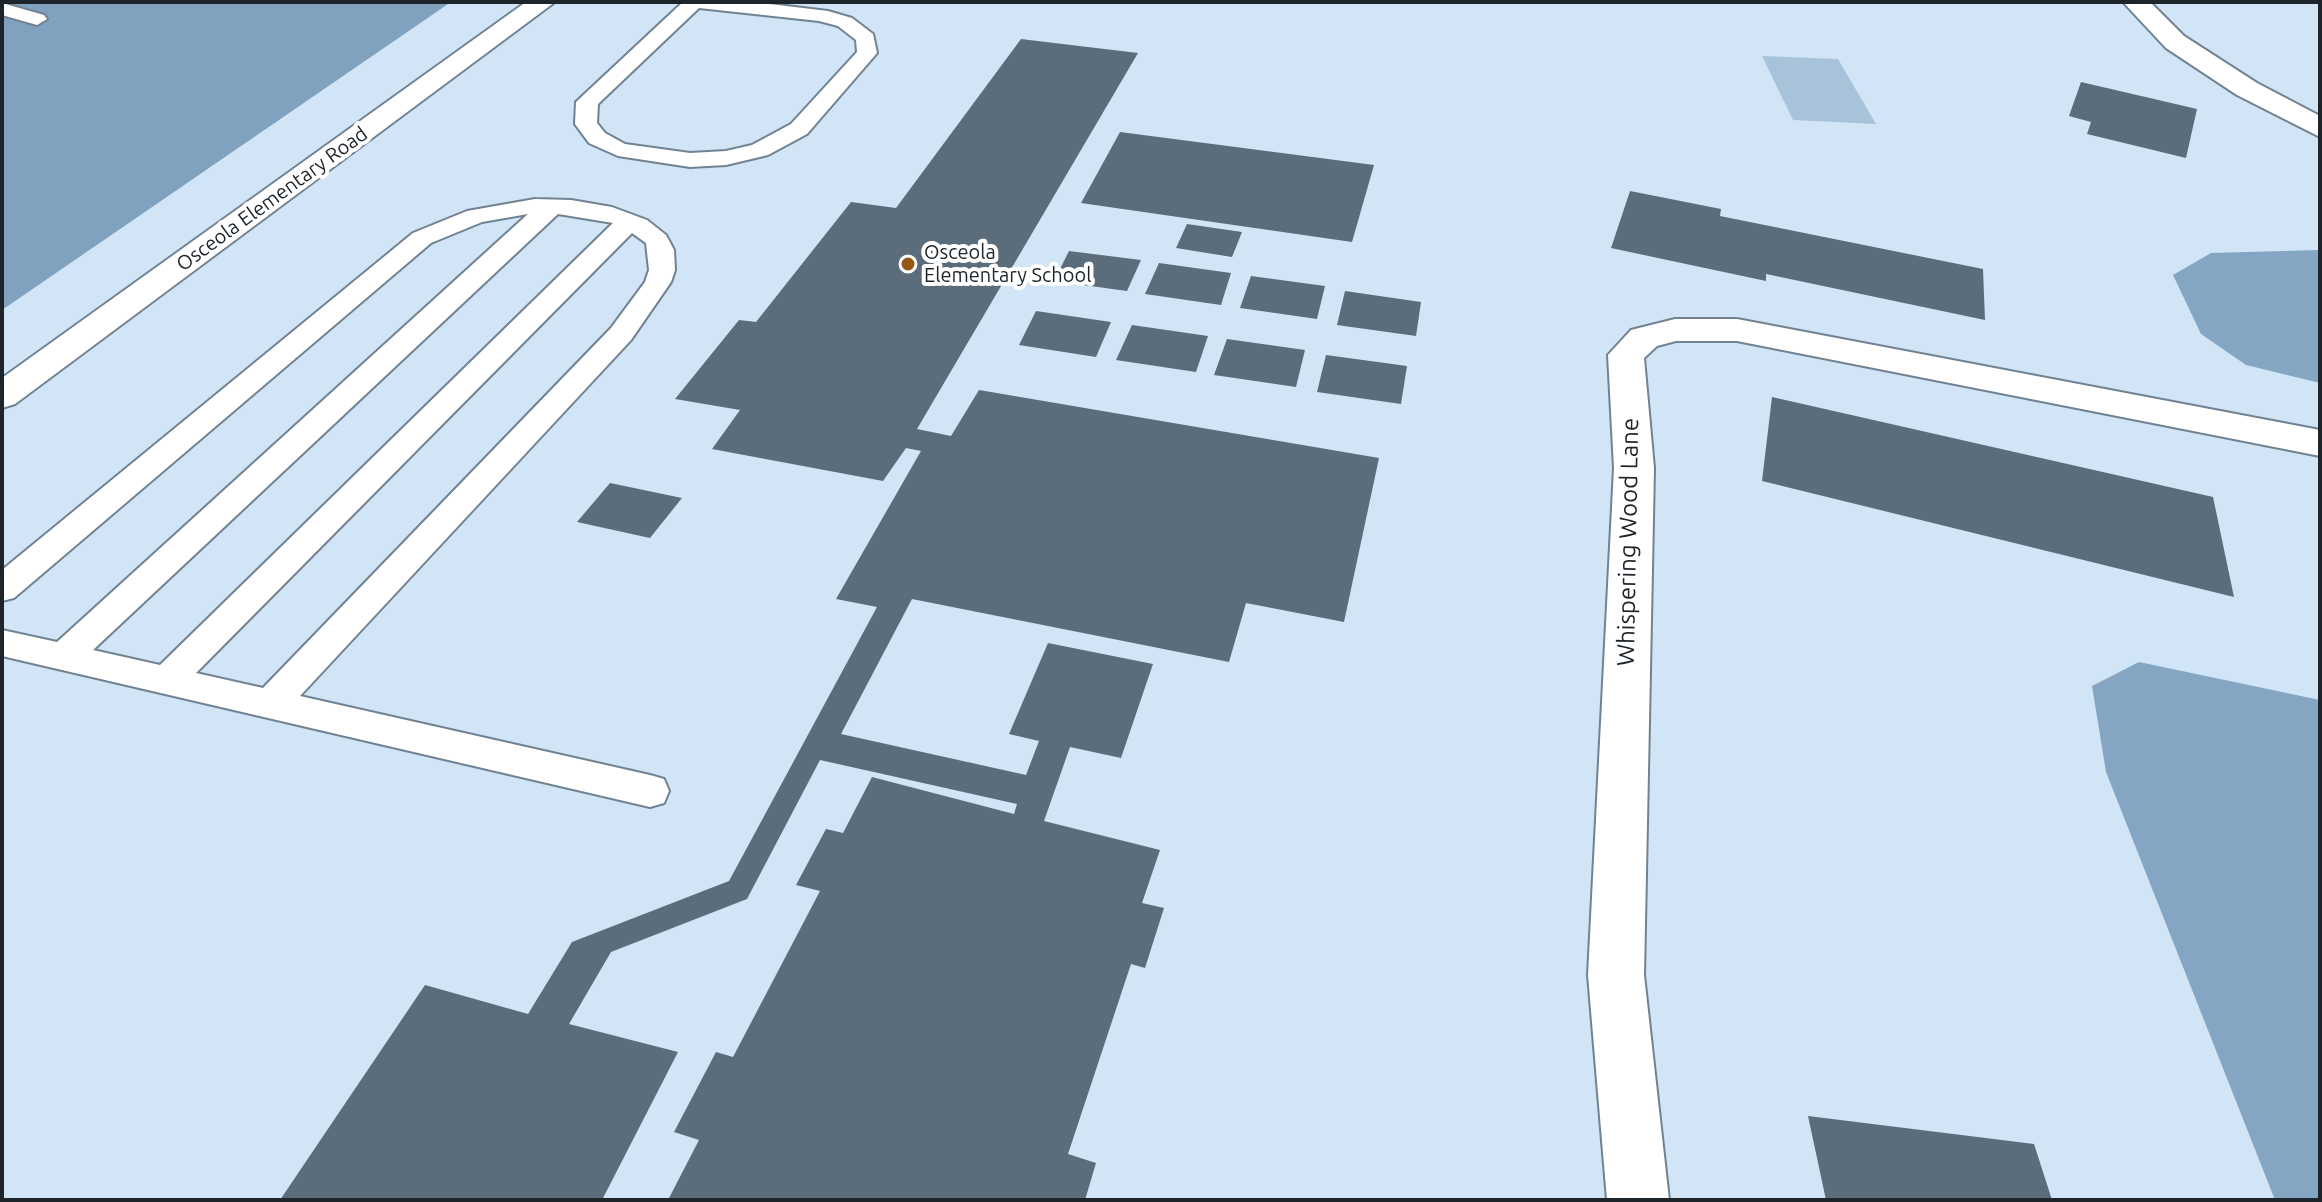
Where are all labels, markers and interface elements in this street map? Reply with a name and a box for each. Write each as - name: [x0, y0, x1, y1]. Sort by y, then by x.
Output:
- street label: Osceola Elementary Road: [172, 122, 372, 276]
- place label: Osceola Elementary School: [924, 240, 1091, 287]
- marker: Osceola Elementary School: [899, 255, 917, 273]
- street label: Whispering Wood Lane: [1611, 418, 1645, 666]

